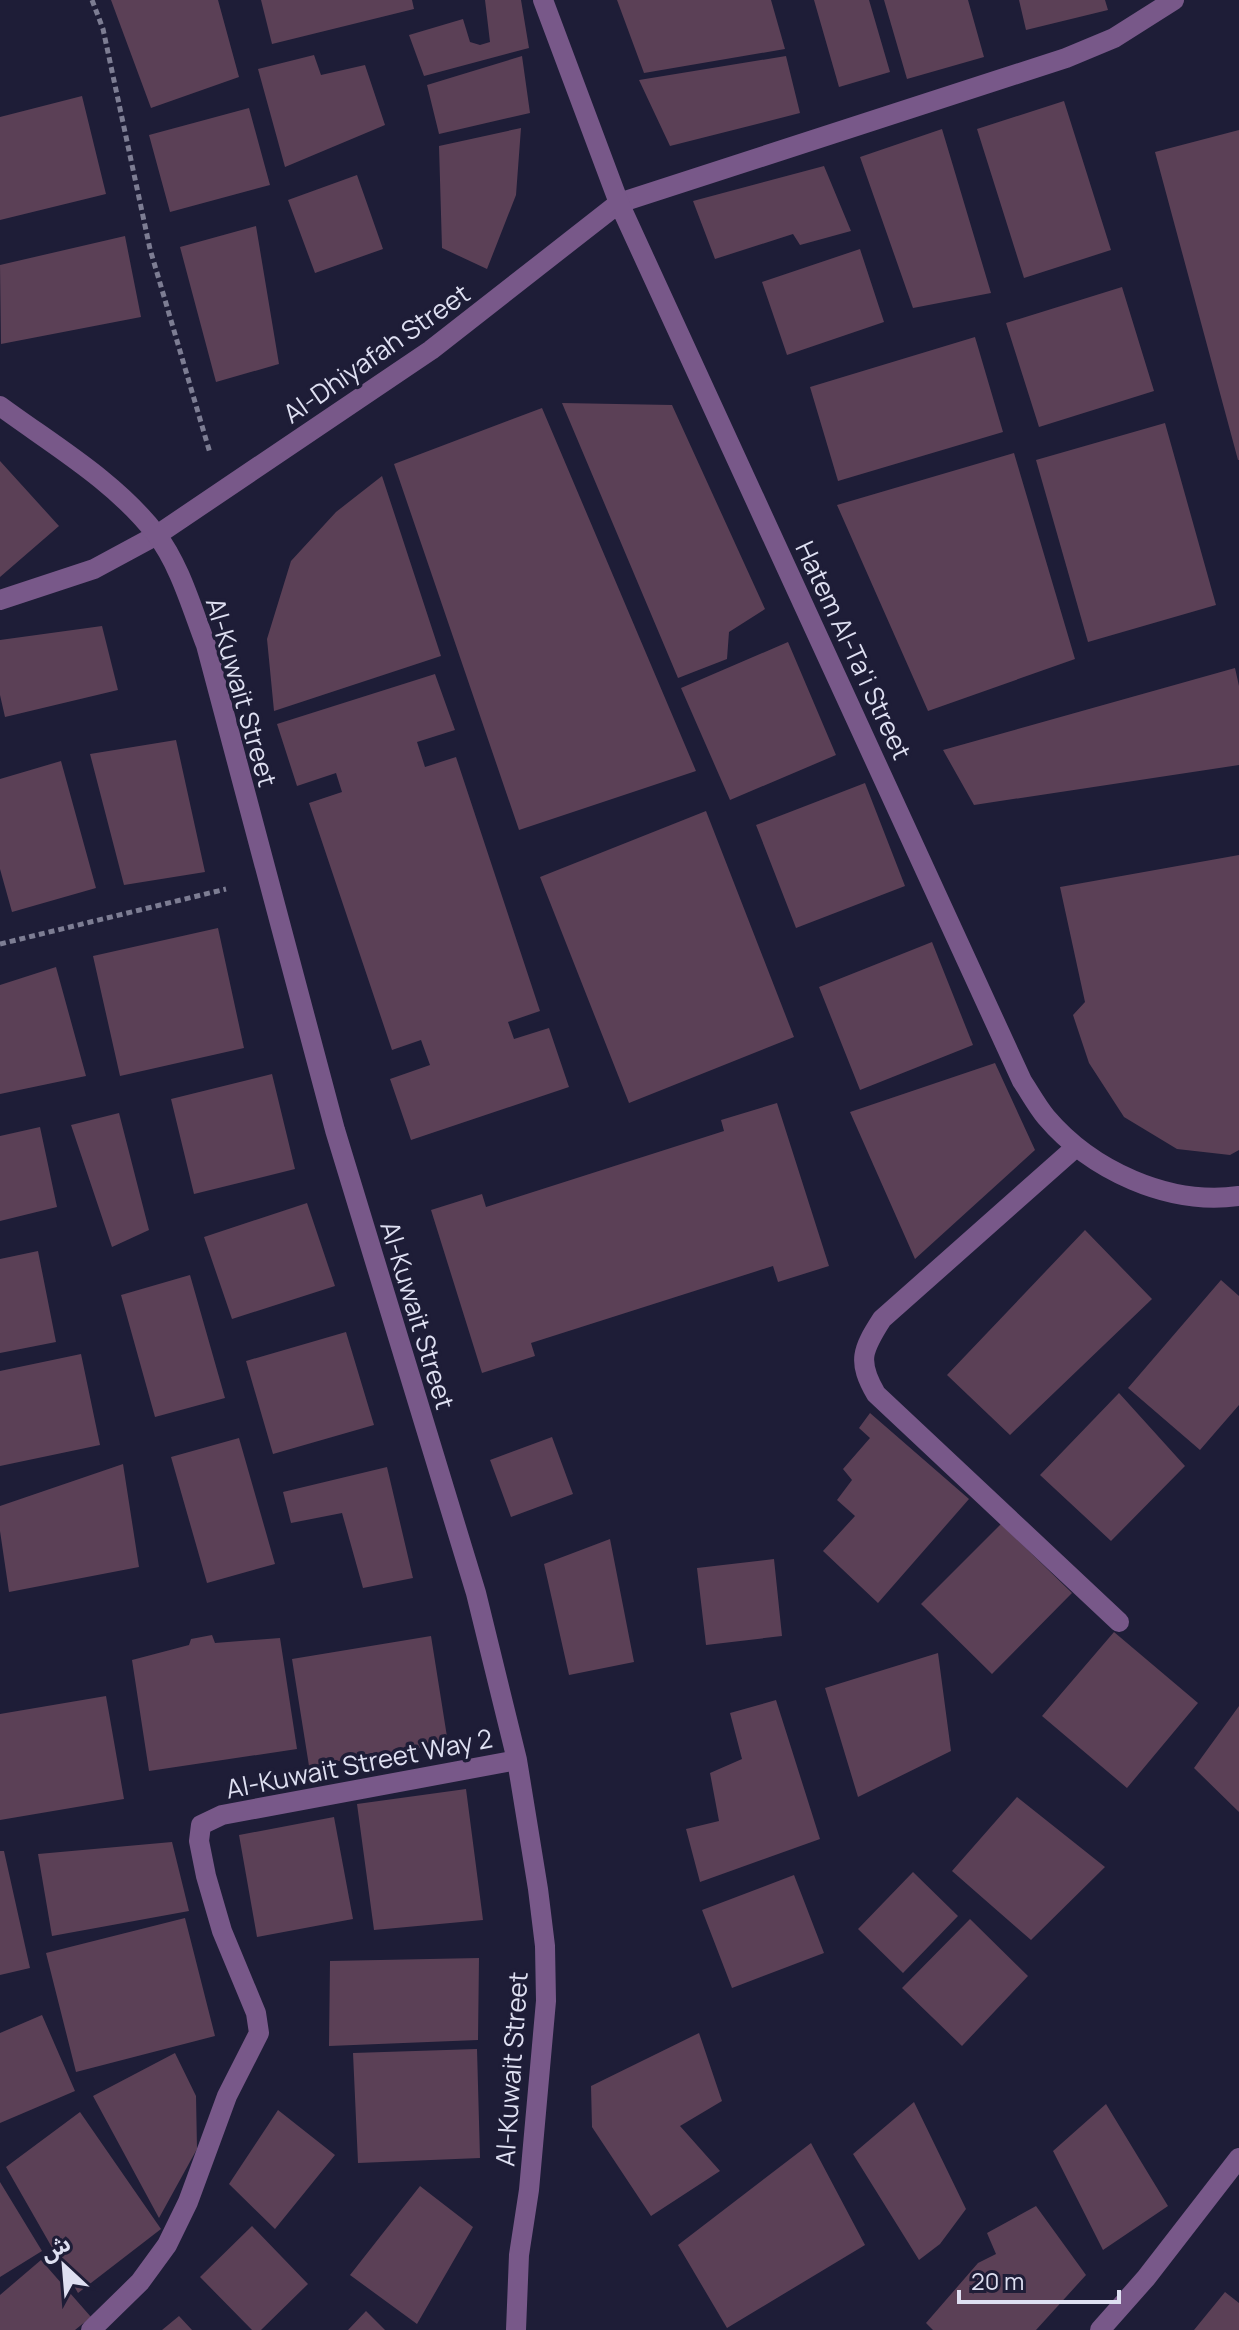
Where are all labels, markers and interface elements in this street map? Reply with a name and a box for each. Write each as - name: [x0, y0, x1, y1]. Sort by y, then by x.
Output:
- street label: Al-Dhiyafah Street: [275, 275, 477, 431]
- street label: Hatem Al-Ta'i Street: [788, 535, 920, 765]
- street label: Al-Kuwait Street: [198, 593, 286, 791]
- street label: Al-Kuwait Street: [372, 1216, 464, 1414]
- street label: Al-Kuwait Street Way 2: [223, 1719, 495, 1807]
- street label: Al-Kuwait Street: [486, 1970, 536, 2168]
- north arrow: [24, 2226, 104, 2306]
- text: ش: [35, 2228, 75, 2268]
- scale bar: [959, 2254, 1119, 2304]
- text: 20 m: [971, 2264, 1024, 2297]

